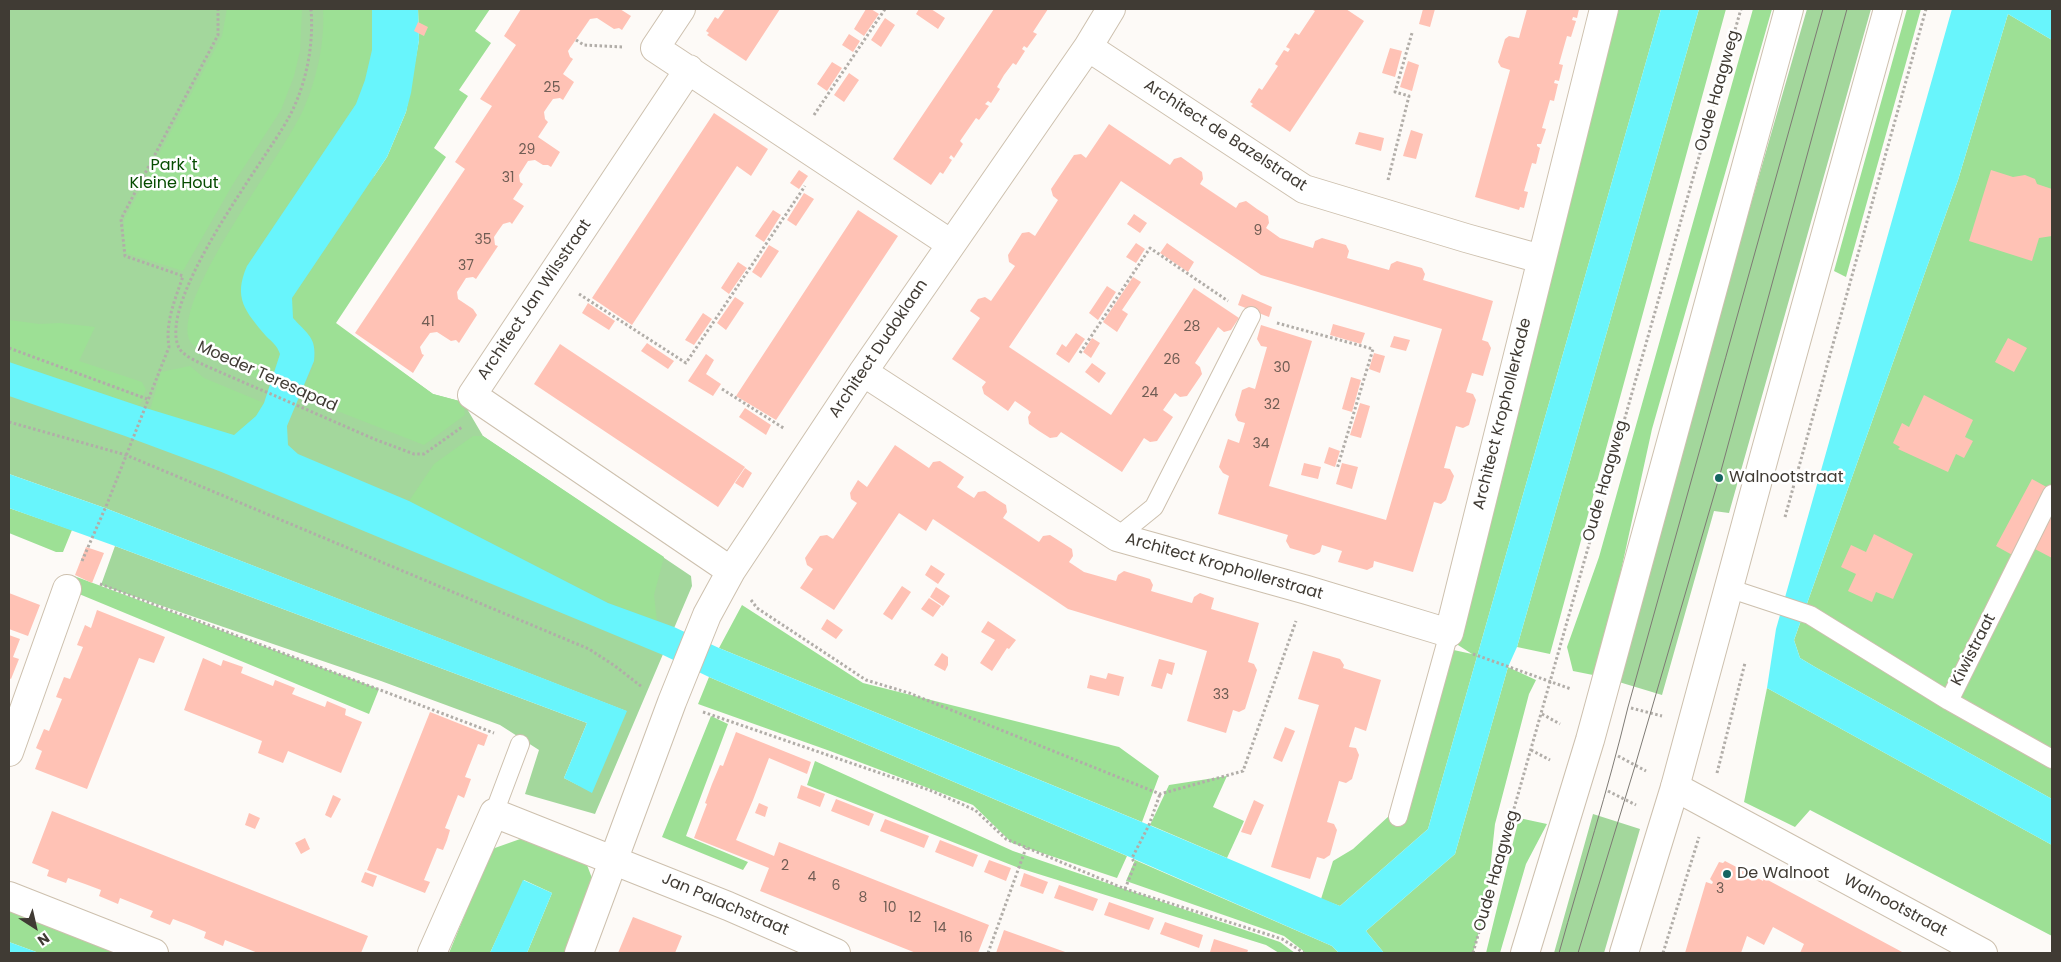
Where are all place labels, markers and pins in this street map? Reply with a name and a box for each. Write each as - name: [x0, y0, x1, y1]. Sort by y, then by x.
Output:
- place label: Walnootstraat: [1729, 468, 1844, 488]
- marker: Walnootstraat: [1713, 472, 1725, 484]
- place label: De Walnoot: [1737, 864, 1829, 884]
- marker: De Walnoot: [1721, 868, 1733, 880]

